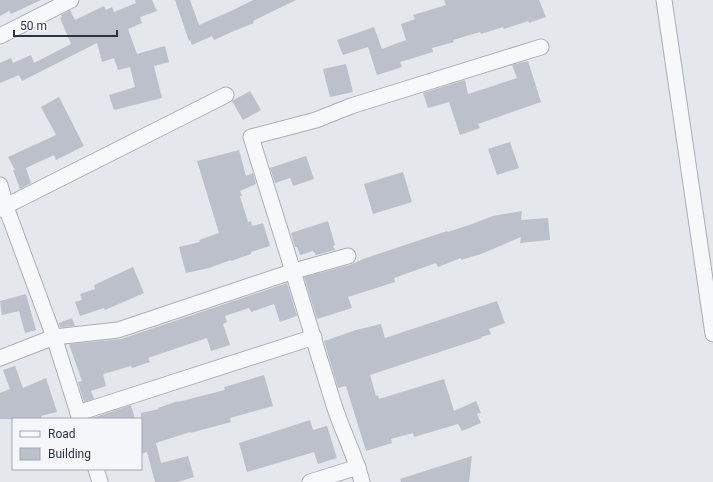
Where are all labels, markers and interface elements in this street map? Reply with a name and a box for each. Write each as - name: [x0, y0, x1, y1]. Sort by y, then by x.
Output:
- scale bar: [14, 12, 117, 38]
- text: 50 m: [20, 19, 47, 33]
- legend: [12, 418, 142, 470]
- text: Road: [48, 427, 76, 441]
- text: Building: [48, 447, 91, 461]

